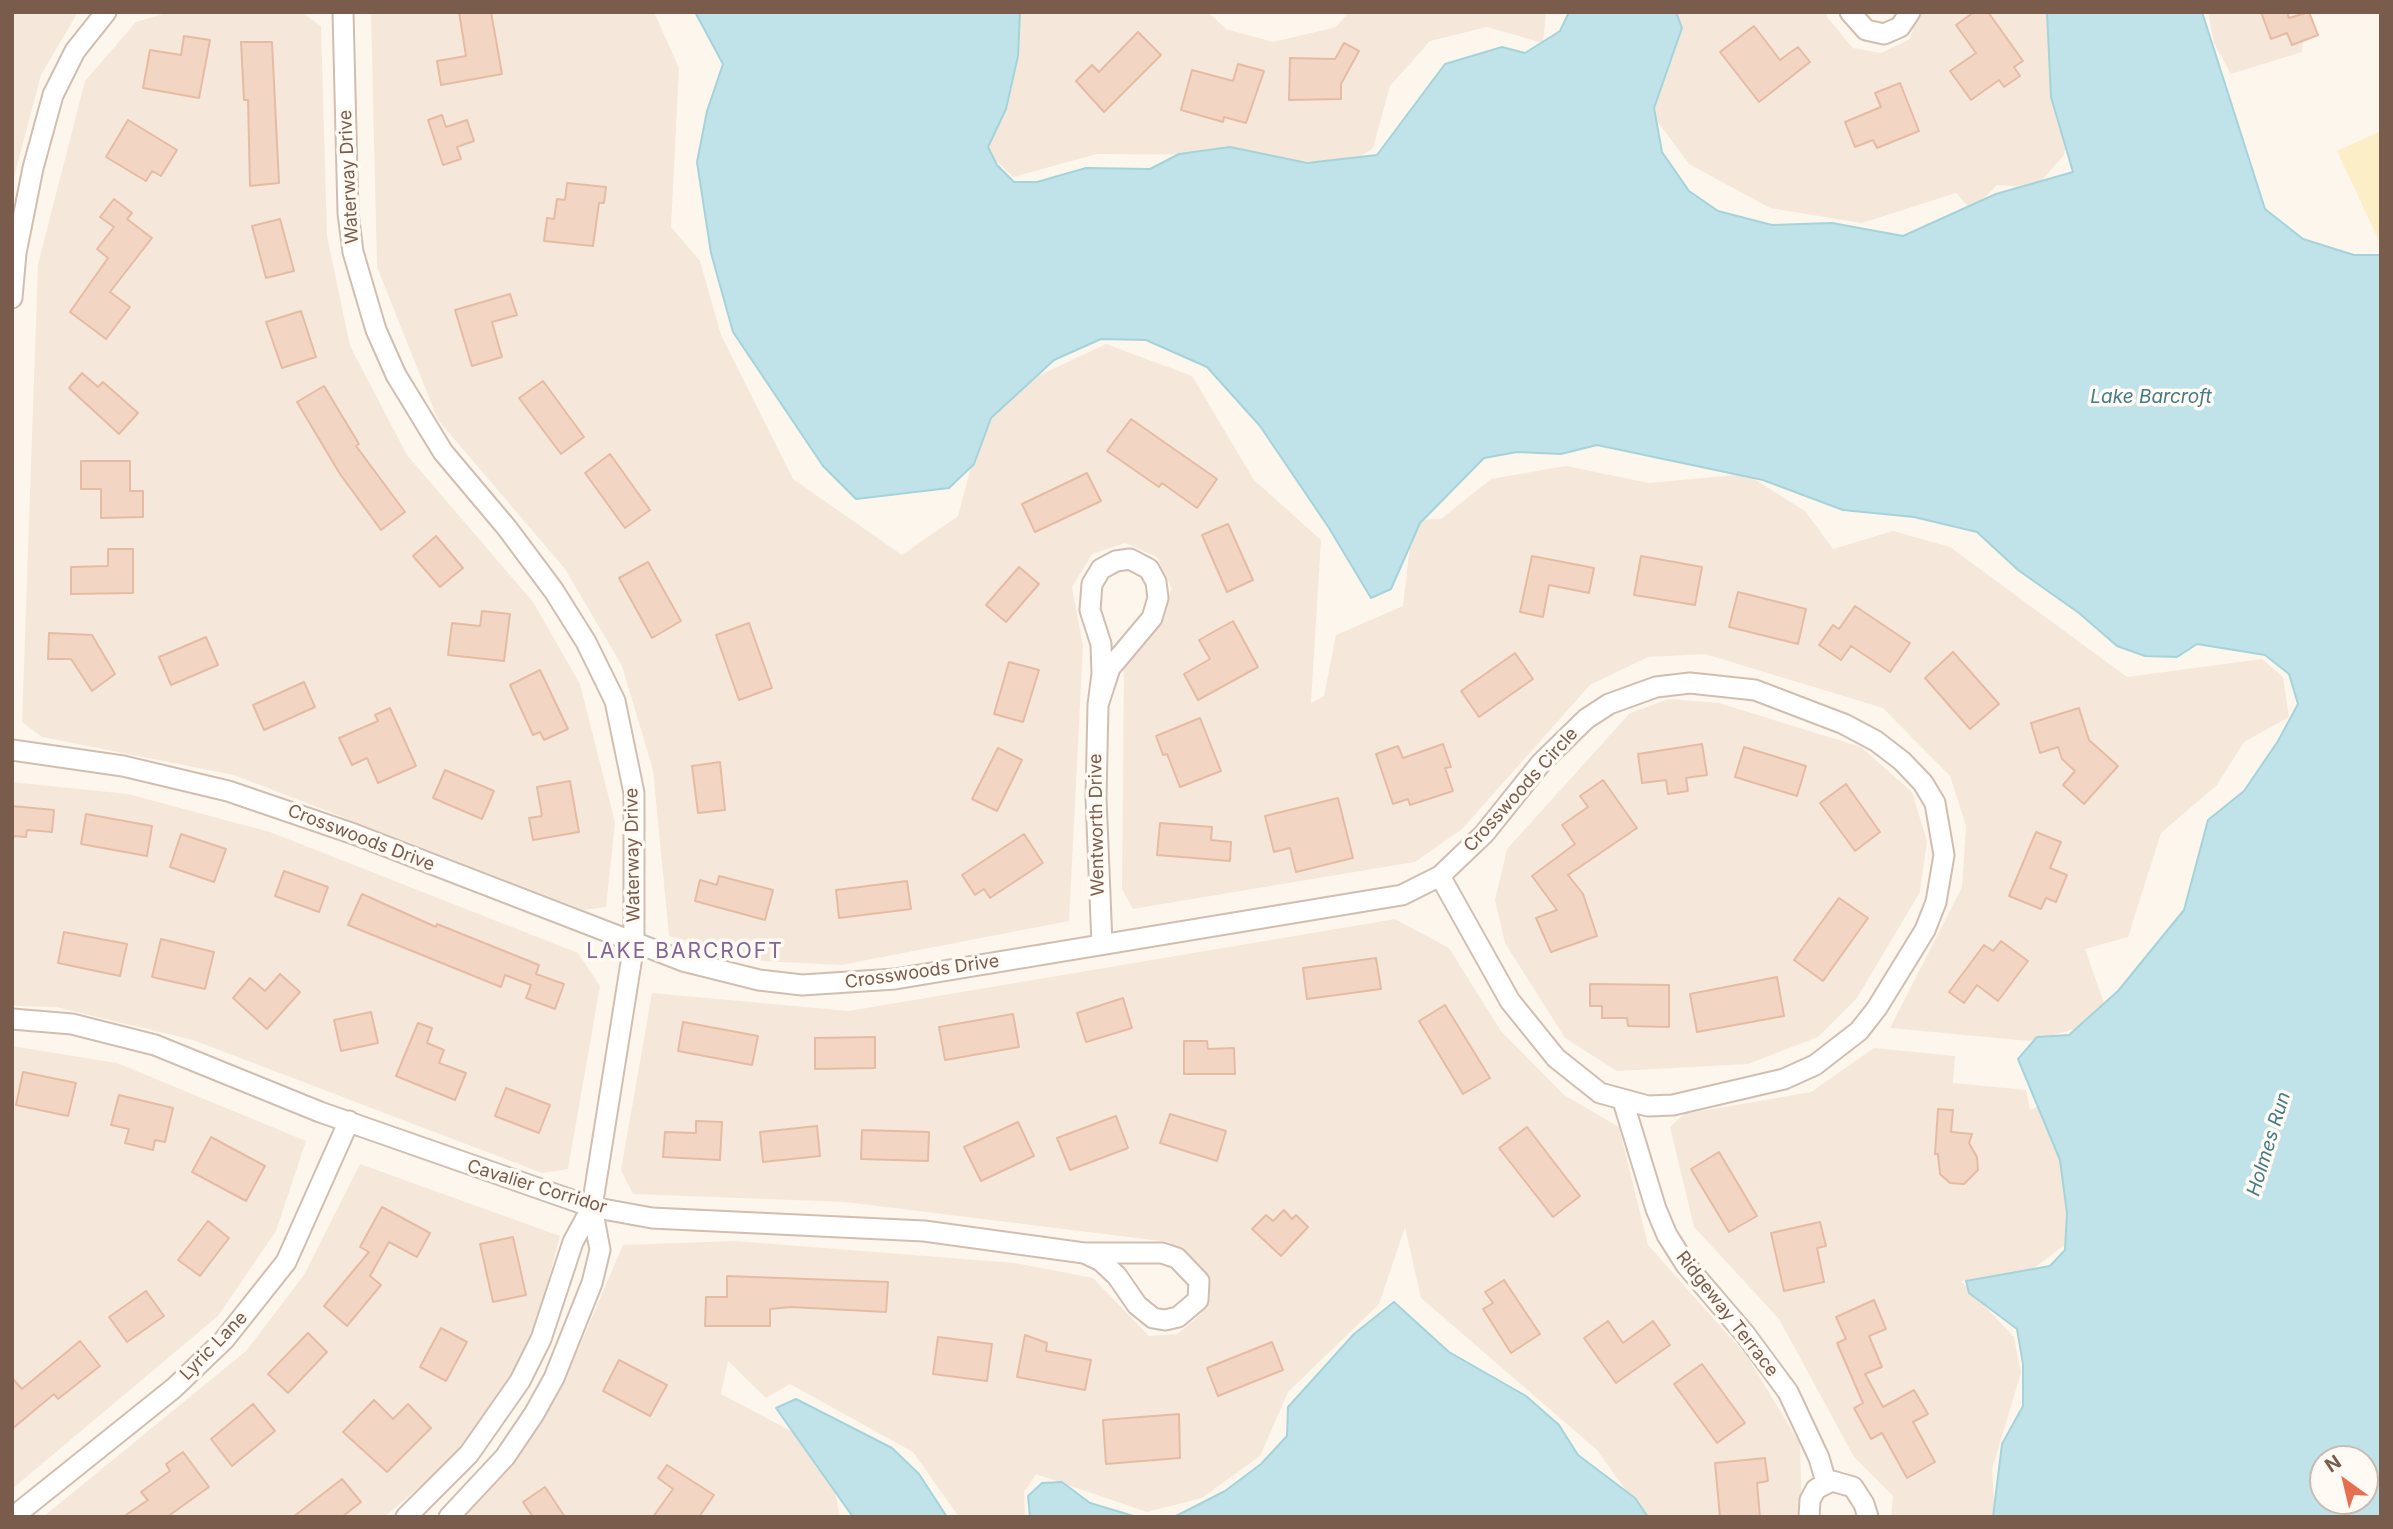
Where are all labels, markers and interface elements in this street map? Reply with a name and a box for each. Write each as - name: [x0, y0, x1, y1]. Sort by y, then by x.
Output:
- street label: Waterway Drive: [335, 109, 363, 245]
- water label: Lake Barcroft: [2090, 386, 2212, 408]
- street label: Crosswoods Circle: [1459, 723, 1583, 857]
- street label: Wentworth Drive: [1085, 754, 1109, 896]
- street label: Waterway Drive: [621, 788, 645, 922]
- street label: Crosswoods Drive: [284, 800, 438, 876]
- district label: LAKE BARCROFT: [588, 939, 782, 965]
- street label: Crosswoods Drive: [843, 950, 1001, 994]
- water label: Holmes Run: [2242, 1089, 2296, 1199]
- street label: Cavalier Corridor: [464, 1155, 610, 1219]
- street label: Ridgeway Terrace: [1671, 1247, 1783, 1381]
- street label: Lyric Lane: [176, 1307, 252, 1385]
- north arrow: [2309, 1445, 2379, 1515]
- text: N: [2321, 1450, 2346, 1477]

